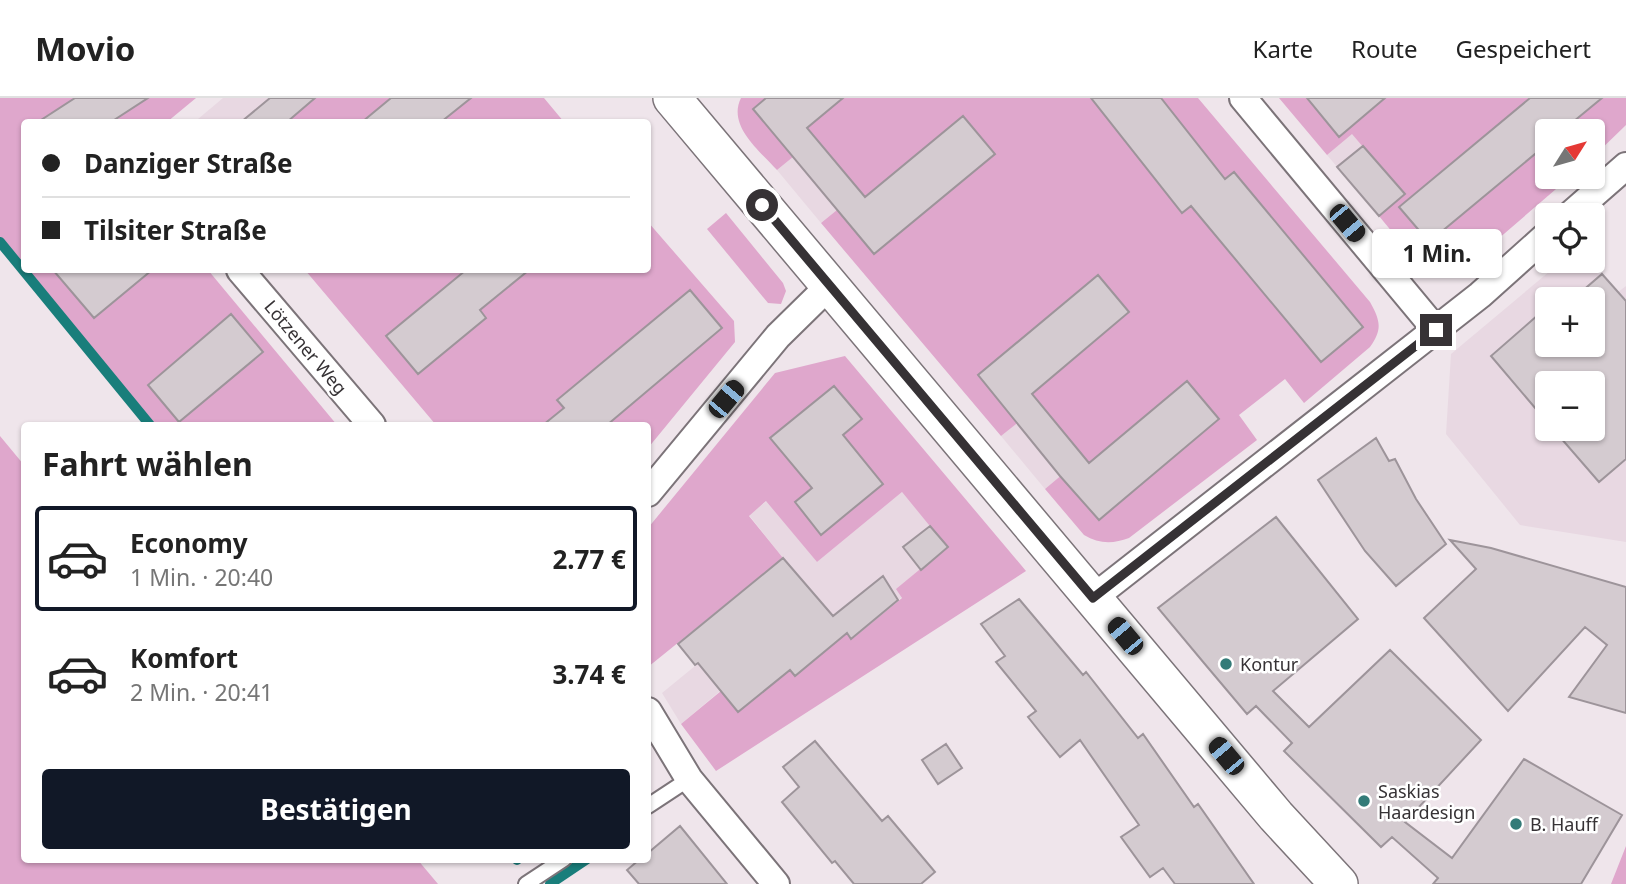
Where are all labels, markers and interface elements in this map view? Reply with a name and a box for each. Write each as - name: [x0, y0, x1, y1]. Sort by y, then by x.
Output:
- text: Movio: [35, 26, 135, 71]
- text: Karte: [1253, 32, 1313, 65]
- text: Route: [1351, 32, 1418, 65]
- text: Gespeichert: [1456, 32, 1591, 65]
- north arrow: [1535, 119, 1605, 189]
- map controls: [1535, 119, 1605, 441]
- text: Danziger Straße: [84, 145, 293, 181]
- route start: [746, 189, 778, 221]
- car: [1326, 200, 1369, 246]
- button: locate: [1535, 203, 1605, 273]
- text: Tilsiter Straße: [84, 212, 267, 248]
- callout: 1 Min.: [1371, 229, 1501, 278]
- text: 1 Min.: [1402, 237, 1472, 269]
- button: +: [1535, 287, 1605, 357]
- street label: Lötzener Weg: [259, 295, 353, 399]
- route end: [1420, 314, 1452, 346]
- button: −: [1535, 371, 1605, 441]
- car: [705, 376, 748, 422]
- text: Fahrt wählen: [42, 442, 253, 485]
- text: Economy: [130, 525, 248, 561]
- icon: car: [46, 527, 109, 590]
- text: 2.77 €: [552, 541, 626, 577]
- text: 1 Min. · 20:40: [130, 561, 273, 593]
- car: [1104, 613, 1147, 659]
- text: Komfort: [130, 640, 238, 676]
- icon: car: [46, 642, 109, 705]
- place label: Kontur: [1240, 652, 1299, 676]
- text: 3.74 €: [552, 656, 626, 692]
- marker: Kontur: [1218, 656, 1234, 672]
- text: 2 Min. · 20:41: [130, 676, 273, 708]
- car: [1205, 733, 1248, 779]
- button: Bestätigen: [42, 769, 630, 849]
- place label: Saskias Haardesign: [1378, 779, 1475, 824]
- marker: Saskias Haardesign: [1356, 793, 1372, 809]
- place label: B. Hauff: [1530, 812, 1600, 836]
- marker: B. Hauff: [1508, 816, 1524, 832]

